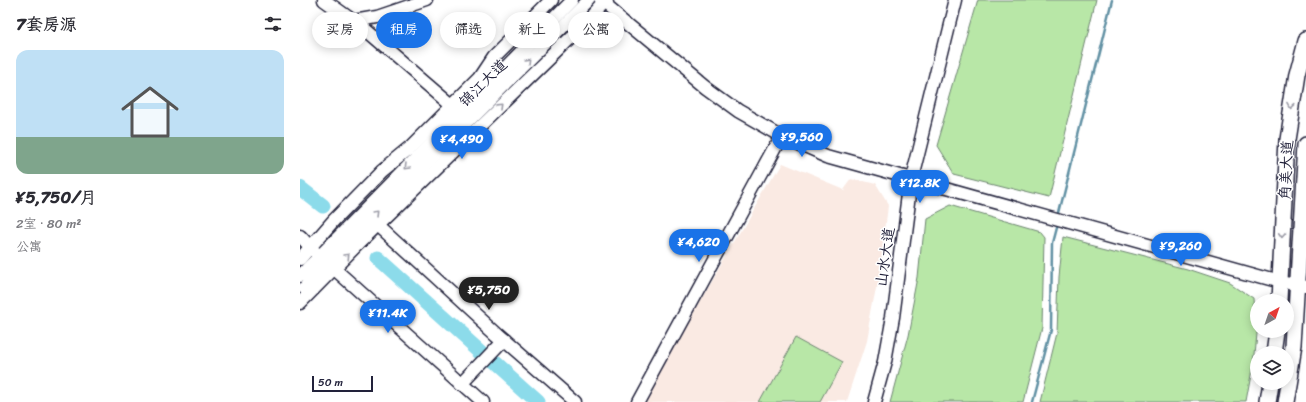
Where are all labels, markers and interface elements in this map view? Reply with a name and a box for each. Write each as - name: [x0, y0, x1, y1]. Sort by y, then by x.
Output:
- text: 7套房源: [16, 9, 77, 39]
- chip: 买房: [312, 12, 368, 48]
- chip: 租房: [376, 12, 432, 48]
- chip: 筛选: [440, 12, 496, 48]
- chip: 新上: [504, 12, 560, 48]
- chip: 公寓: [568, 12, 624, 48]
- icon: filters: [262, 13, 284, 35]
- street label: 锦江大道: [453, 53, 513, 113]
- one-way arrow: [522, 59, 530, 66]
- icon: home: [114, 76, 186, 148]
- one-way arrow: [495, 103, 503, 111]
- one-way arrow: [1288, 104, 1297, 110]
- pin: ¥9,560: [769, 124, 835, 158]
- text: ¥9,560: [781, 125, 823, 148]
- pin: ¥4,490: [429, 126, 495, 160]
- text: ¥4,490: [440, 127, 484, 150]
- street label: 角美大道: [1271, 139, 1301, 201]
- one-way arrow: [404, 162, 412, 170]
- pin: ¥12.8K: [887, 170, 953, 204]
- text: ¥12.8K: [900, 171, 940, 194]
- text: ¥5,750/月: [16, 182, 97, 212]
- one-way arrow: [371, 210, 379, 218]
- text: 2室 · 80 m²: [16, 212, 81, 235]
- street label: 山水大道: [868, 225, 902, 289]
- pin: ¥4,620: [666, 229, 732, 263]
- text: ¥4,620: [678, 230, 720, 253]
- pin: ¥9,260: [1148, 233, 1214, 267]
- one-way arrow: [1278, 233, 1286, 239]
- text: ¥9,260: [1160, 234, 1202, 257]
- text: 公寓: [16, 235, 42, 258]
- one-way arrow: [342, 253, 350, 261]
- pin: ¥5,750: [456, 277, 522, 311]
- text: ¥5,750: [468, 278, 510, 301]
- north arrow: [1250, 294, 1294, 338]
- map controls: [1250, 294, 1294, 390]
- pin: ¥11.4K: [355, 300, 421, 334]
- text: ¥11.4K: [369, 301, 407, 324]
- button: layers: [1250, 346, 1294, 390]
- text: 50 m: [318, 373, 343, 392]
- scale bar: [312, 374, 373, 393]

